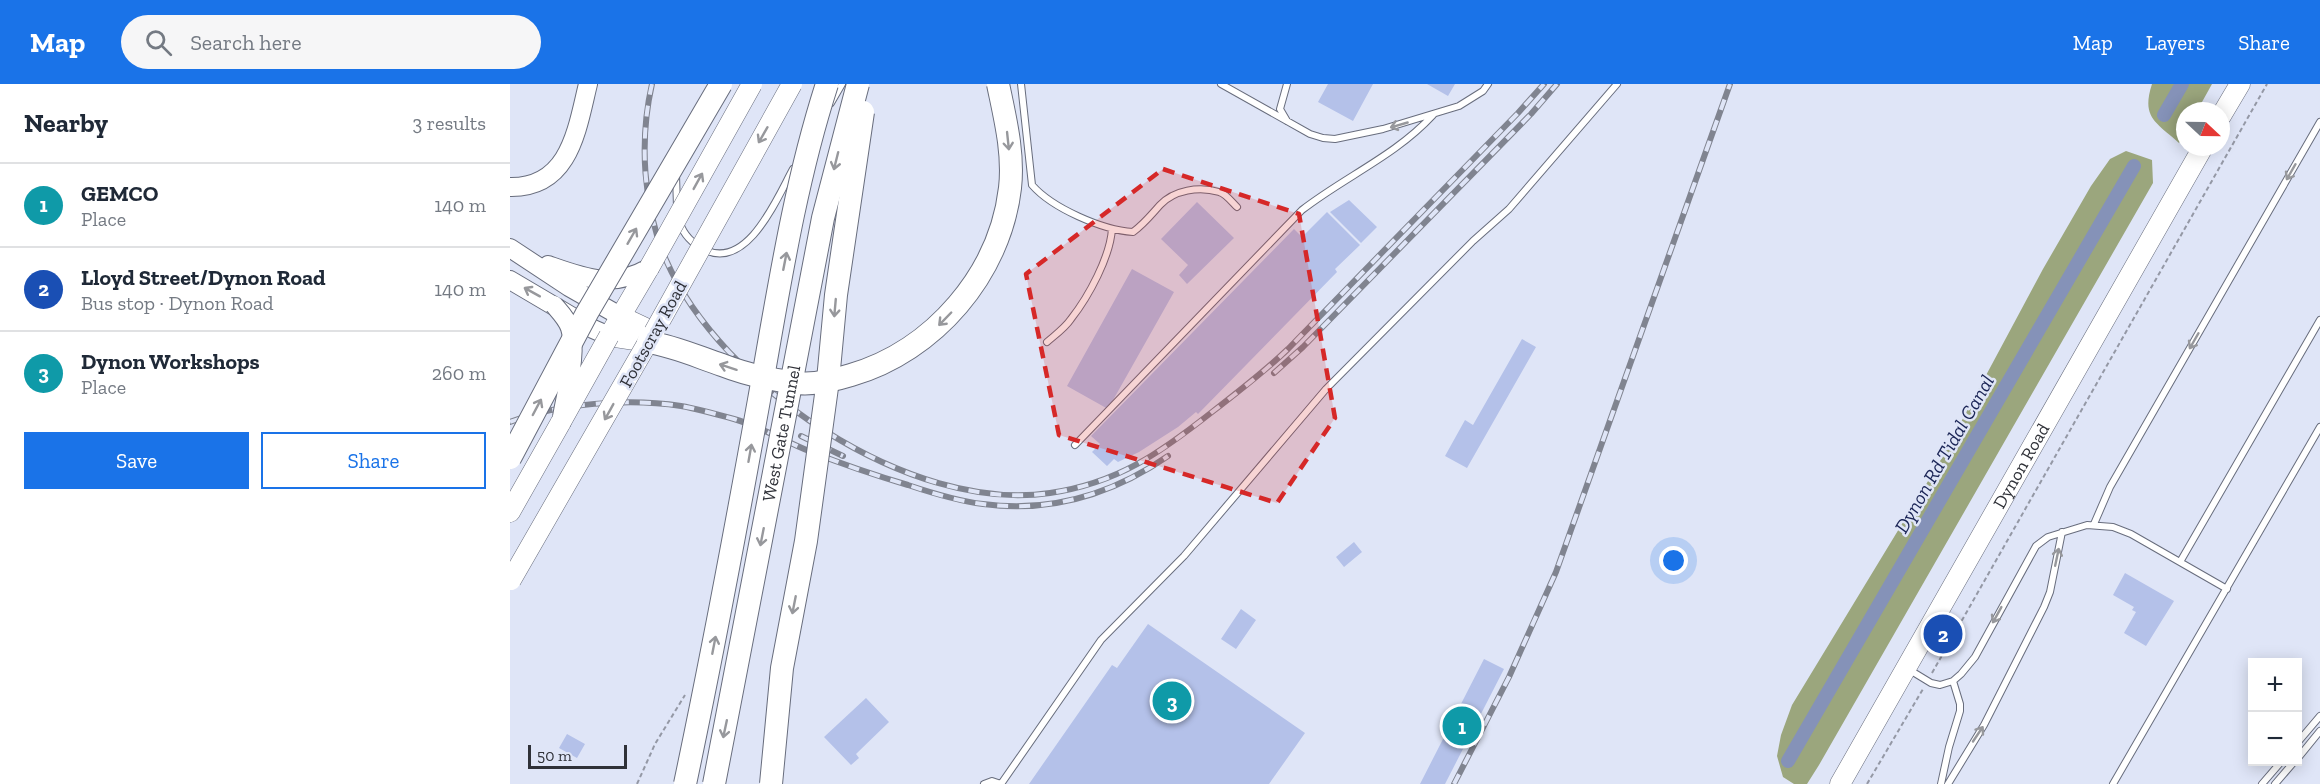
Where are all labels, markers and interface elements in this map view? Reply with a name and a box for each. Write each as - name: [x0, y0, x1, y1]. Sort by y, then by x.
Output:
- search box: [121, 15, 541, 69]
- text: Map: [30, 26, 85, 59]
- icon: search: [142, 26, 175, 59]
- text: Search here: [190, 29, 302, 56]
- text: Map: [2073, 30, 2113, 55]
- text: Layers: [2146, 30, 2205, 55]
- text: Share: [2238, 30, 2290, 55]
- north arrow: [2176, 102, 2230, 156]
- text: Nearby: [24, 107, 108, 139]
- text: 3 results: [412, 111, 486, 135]
- one-way arrow: [1389, 120, 1408, 131]
- one-way arrow: [757, 126, 769, 143]
- one-way arrow: [1003, 131, 1014, 151]
- one-way arrow: [830, 151, 842, 170]
- one-way arrow: [2285, 163, 2297, 180]
- one-way arrow: [692, 173, 704, 190]
- text: GEMCO: [81, 180, 158, 207]
- text: 1: [39, 193, 48, 217]
- text: 140 m: [434, 193, 486, 217]
- text: Place: [81, 207, 126, 231]
- one-way arrow: [626, 228, 638, 245]
- one-way arrow: [780, 252, 791, 271]
- text: Lloyd Street/Dynon Road: [81, 264, 326, 291]
- text: 2: [38, 277, 49, 301]
- text: 140 m: [434, 277, 486, 301]
- street label: Footscray Road: [615, 277, 691, 391]
- one-way arrow: [524, 286, 541, 298]
- text: Bus stop · Dynon Road: [81, 291, 274, 315]
- one-way arrow: [829, 298, 840, 318]
- one-way arrow: [938, 311, 952, 326]
- one-way arrow: [2188, 332, 2200, 349]
- text: Dynon Workshops: [81, 348, 260, 375]
- text: 3: [38, 361, 49, 385]
- text: 260 m: [432, 361, 486, 385]
- one-way arrow: [719, 361, 738, 372]
- street label: West Gate Tunnel: [758, 363, 805, 503]
- water label: Dynon Rd Tidal Canal: [1889, 371, 1999, 537]
- text: Place: [81, 375, 126, 399]
- one-way arrow: [532, 398, 543, 416]
- one-way arrow: [603, 403, 615, 420]
- street label: Dynon Road: [1988, 419, 2054, 513]
- button: Save: [24, 432, 249, 489]
- button: Share: [261, 432, 486, 489]
- one-way arrow: [745, 444, 756, 463]
- one-way arrow: [756, 527, 767, 547]
- your location: [1659, 546, 1688, 575]
- one-way arrow: [2052, 547, 2063, 567]
- one-way arrow: [788, 595, 799, 615]
- one-way arrow: [1991, 606, 2003, 623]
- pin: 2: [1924, 612, 1962, 656]
- one-way arrow: [709, 635, 720, 655]
- map controls: [2248, 658, 2302, 766]
- button: +: [2248, 658, 2302, 712]
- pin: 3: [1152, 678, 1192, 724]
- pin: 1: [1442, 704, 1482, 748]
- button: −: [2248, 712, 2302, 766]
- one-way arrow: [719, 718, 730, 738]
- one-way arrow: [1972, 726, 1984, 742]
- scale bar: [528, 742, 627, 770]
- text: 50 m: [537, 746, 572, 765]

